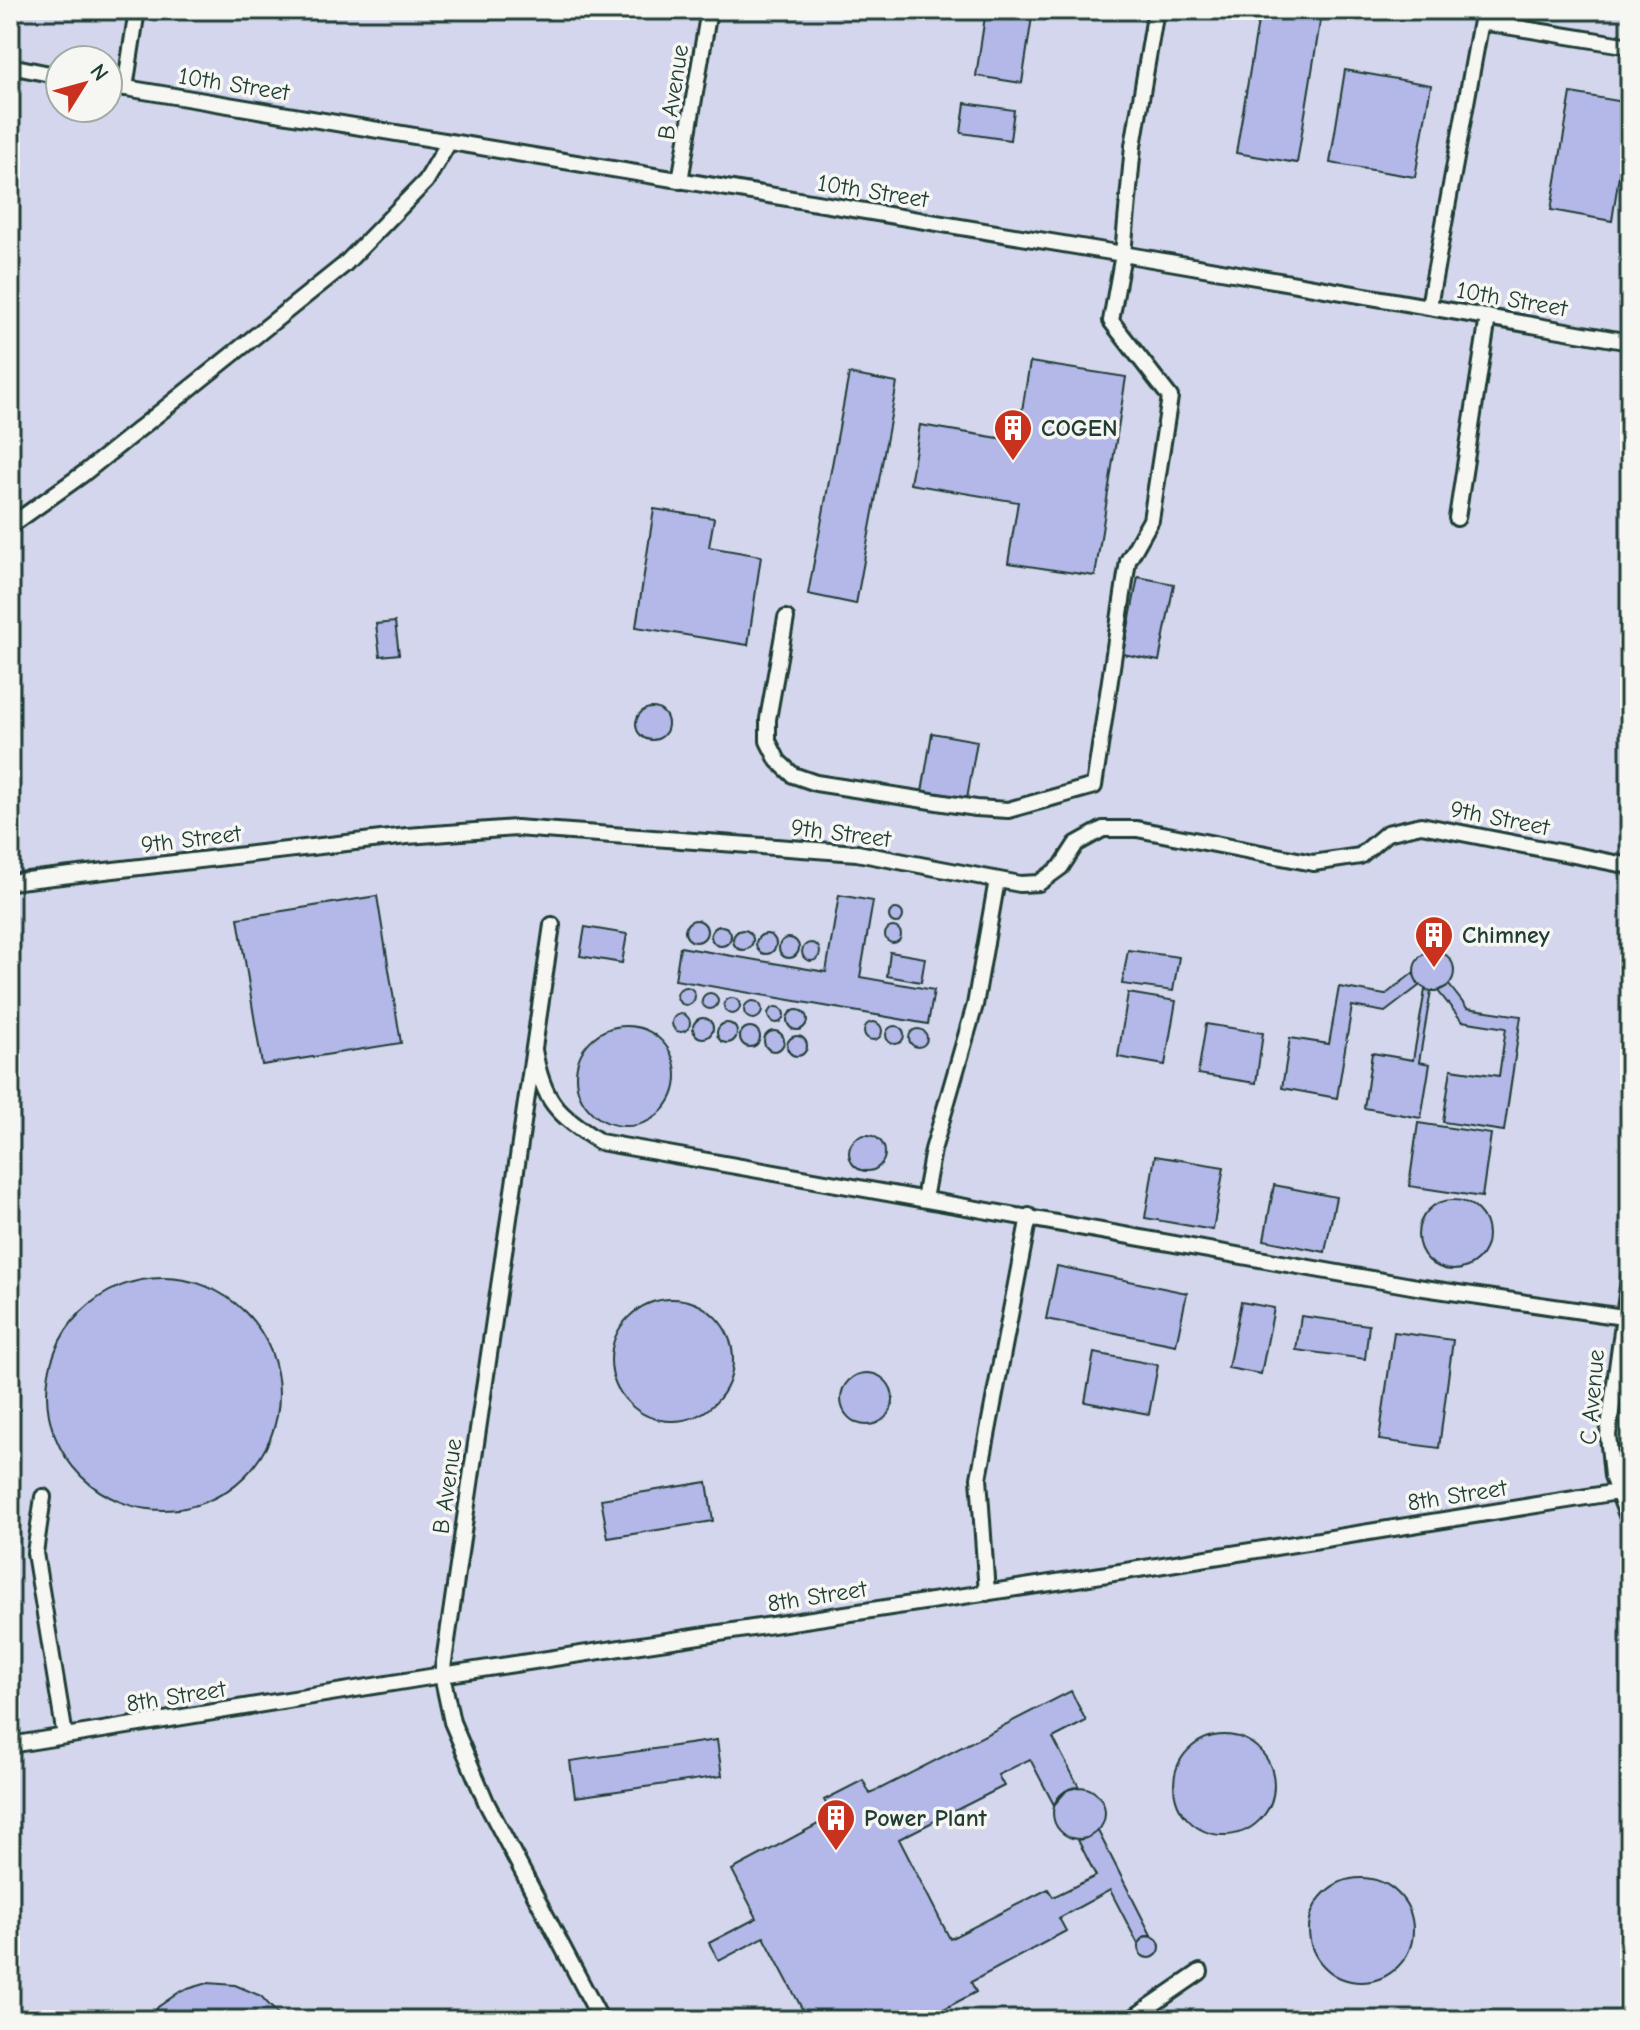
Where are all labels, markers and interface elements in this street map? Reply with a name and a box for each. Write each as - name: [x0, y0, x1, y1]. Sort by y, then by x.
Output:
- street label: B Avenue: [652, 42, 694, 142]
- north arrow: [44, 44, 124, 124]
- text: N: [84, 59, 114, 86]
- street label: 10th Street: [177, 61, 293, 107]
- street label: 10th Street: [816, 168, 932, 214]
- street label: 10th Street: [1454, 275, 1571, 323]
- building icon: COGEN: [992, 407, 1034, 462]
- place label: COGEN: [1041, 414, 1118, 442]
- street label: 9th Street: [1448, 795, 1553, 842]
- street label: 9th Street: [789, 813, 894, 853]
- street label: 9th Street: [139, 819, 244, 859]
- building icon: Chimney: [1413, 914, 1455, 969]
- place label: Chimney: [1462, 921, 1550, 949]
- street label: C Avenue: [1574, 1348, 1610, 1446]
- street label: B Avenue: [426, 1437, 468, 1535]
- street label: 8th Street: [1405, 1473, 1510, 1517]
- street label: 8th Street: [765, 1574, 870, 1618]
- street label: 8th Street: [124, 1674, 229, 1718]
- building icon: Power Plant: [815, 1797, 857, 1852]
- place label: Power Plant: [864, 1804, 988, 1832]

